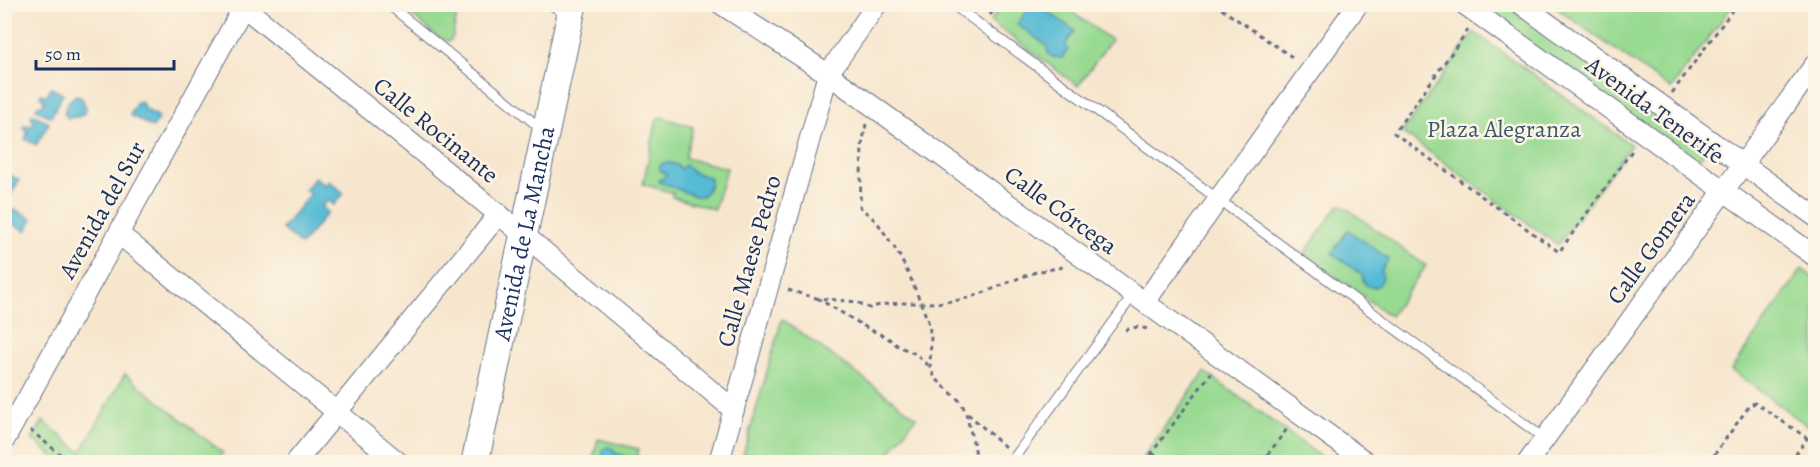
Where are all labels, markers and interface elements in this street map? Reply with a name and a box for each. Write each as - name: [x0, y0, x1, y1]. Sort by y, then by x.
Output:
- scale bar: [36, 33, 174, 71]
- text: 50 m: [45, 42, 81, 66]
- street label: Avenida Tenerife: [1579, 48, 1731, 171]
- street label: Calle Rocinante: [367, 70, 505, 190]
- park label: Plaza Alegranza: [1427, 113, 1582, 145]
- street label: Avenida de La Mancha: [485, 122, 563, 344]
- street label: Avenida del Sur: [51, 136, 153, 285]
- street label: Calle Córcega: [998, 158, 1124, 262]
- street label: Calle Maese Pedro: [709, 171, 789, 351]
- street label: Calle Gomera: [1599, 185, 1703, 311]

